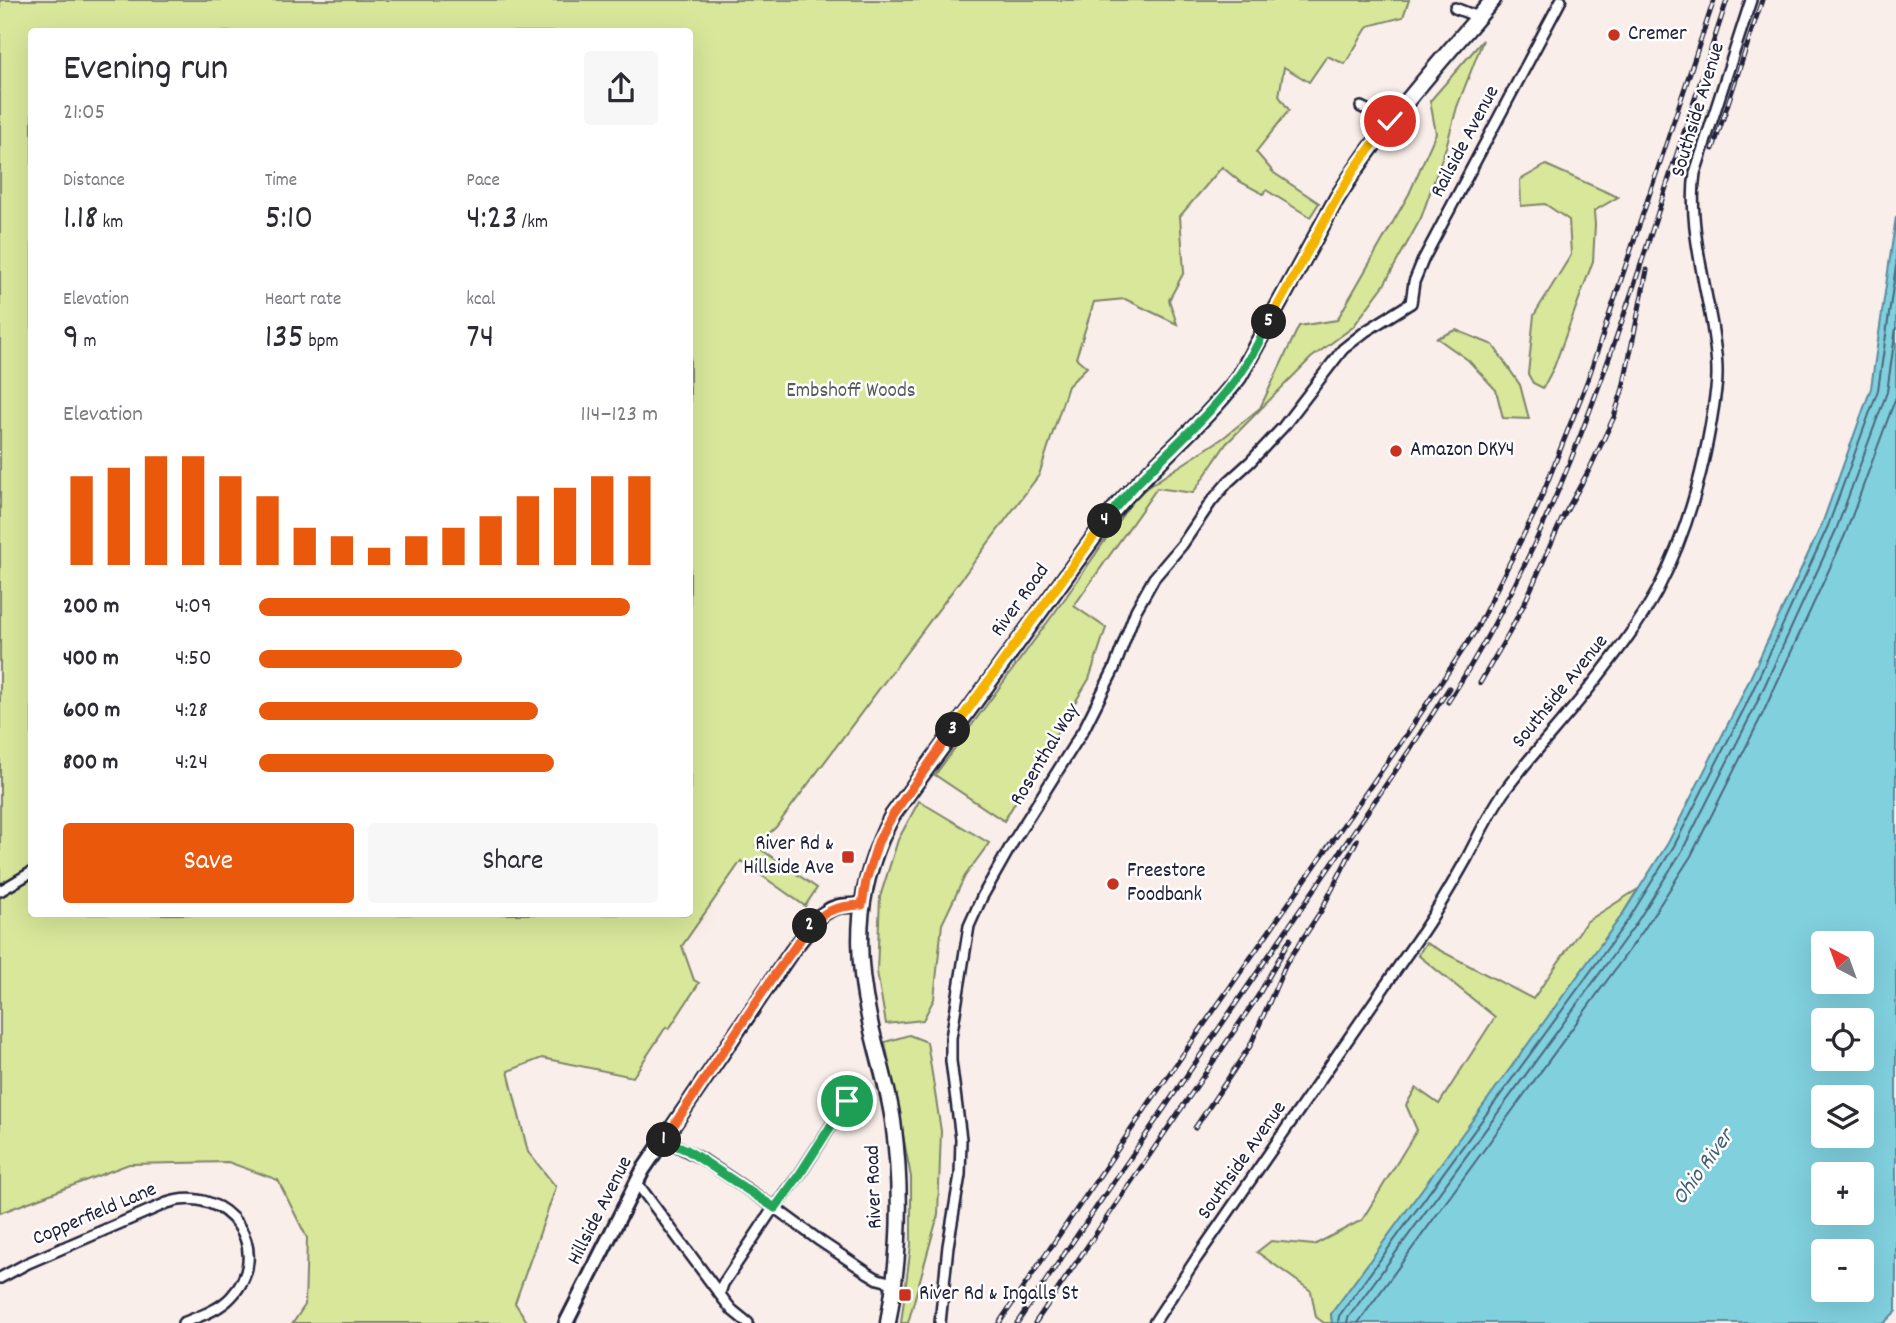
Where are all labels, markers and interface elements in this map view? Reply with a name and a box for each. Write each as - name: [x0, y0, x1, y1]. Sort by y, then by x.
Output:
- place label: Cremer: [1628, 20, 1687, 50]
- marker: Cremer: [1606, 27, 1622, 43]
- street label: Southside Avenue: [1664, 39, 1734, 181]
- text: Evening run: [63, 43, 228, 98]
- button: share: [584, 51, 658, 125]
- street label: Railside Avenue: [1424, 81, 1508, 203]
- pin: [1360, 91, 1420, 151]
- text: 21:05: [63, 97, 105, 130]
- icon: check: [1371, 102, 1409, 140]
- text: Distance: [63, 168, 125, 195]
- text: Time: [265, 168, 297, 195]
- text: Pace: [466, 168, 500, 195]
- text: 1.18: [63, 195, 98, 245]
- text: 5:10: [265, 195, 313, 245]
- text: 4:23: [466, 195, 518, 245]
- text: km: [98, 210, 123, 237]
- text: /km: [518, 210, 548, 237]
- text: Elevation: [63, 287, 129, 314]
- text: Heart rate: [265, 287, 341, 314]
- text: kcal: [466, 287, 495, 314]
- pin: 5: [1252, 304, 1286, 340]
- text: 5: [1264, 308, 1273, 335]
- text: 9: [63, 314, 79, 364]
- text: 135: [265, 314, 304, 364]
- text: 74: [466, 314, 494, 364]
- text: m: [79, 329, 96, 356]
- text: bpm: [304, 329, 338, 356]
- park label: Embshoff Woods: [786, 377, 916, 407]
- text: Elevation: [63, 399, 143, 432]
- text: 114–123 m: [581, 399, 658, 432]
- place label: Amazon DKY4: [1410, 436, 1515, 466]
- marker: Amazon DKY4: [1388, 443, 1404, 459]
- pin: 4: [1088, 504, 1122, 538]
- text: 4: [1101, 507, 1108, 534]
- street label: River Road: [984, 558, 1058, 644]
- text: 200 m: [63, 591, 119, 624]
- text: 4:09: [175, 591, 211, 624]
- street label: Southside Avenue: [1506, 629, 1616, 755]
- text: 400 m: [63, 643, 119, 676]
- text: 4:50: [175, 643, 212, 676]
- text: 600 m: [63, 695, 120, 728]
- text: 4:28: [175, 695, 208, 728]
- street label: Rosenthal Way: [1004, 698, 1089, 812]
- pin: 3: [936, 712, 970, 748]
- text: 3: [948, 716, 957, 743]
- text: 800 m: [63, 747, 118, 780]
- text: 4:24: [175, 747, 208, 780]
- button: Save: [63, 823, 354, 903]
- button: Share: [368, 823, 658, 903]
- place label: River Rd & Hillside Ave: [743, 830, 834, 884]
- marker: River Rd & Hillside Ave: [840, 849, 856, 865]
- place label: Freestore Foodbank: [1127, 857, 1206, 911]
- marker: Freestore Foodbank: [1105, 876, 1121, 892]
- pin: 2: [792, 908, 828, 944]
- text: 2: [805, 912, 814, 939]
- north arrow: [1811, 931, 1874, 994]
- map controls: [1811, 931, 1874, 1302]
- button: locate: [1811, 1008, 1874, 1071]
- pin: [817, 1071, 877, 1131]
- icon: arrive: [828, 1082, 866, 1120]
- button: layers: [1811, 1085, 1874, 1148]
- street label: Southside Avenue: [1191, 1095, 1295, 1227]
- water label: Ohio River: [1665, 1121, 1744, 1213]
- pin: 1: [646, 1122, 682, 1158]
- text: 1: [661, 1126, 666, 1153]
- street label: River Road: [859, 1145, 891, 1229]
- street label: Hillside Avenue: [561, 1151, 641, 1271]
- button: +: [1811, 1162, 1874, 1225]
- street label: Copperfield Lane: [28, 1175, 162, 1255]
- button: −: [1811, 1239, 1874, 1302]
- place label: River Rd & Ingalls St: [919, 1280, 1079, 1310]
- marker: River Rd & Ingalls St: [897, 1287, 913, 1303]

